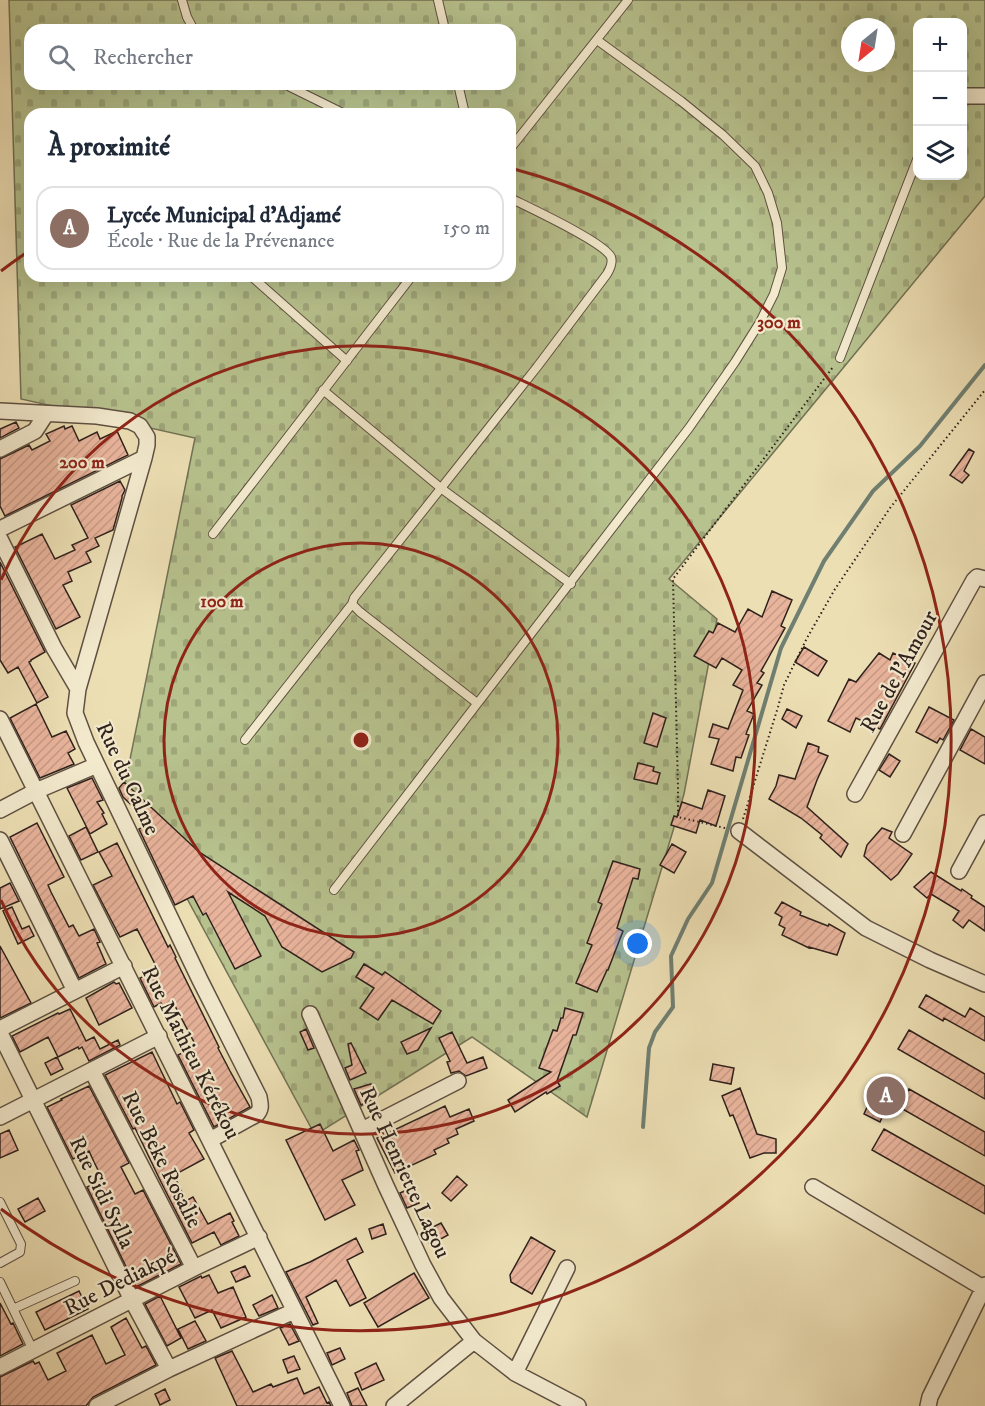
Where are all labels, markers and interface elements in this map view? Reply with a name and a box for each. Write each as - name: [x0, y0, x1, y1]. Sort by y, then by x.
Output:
- north arrow: [841, 18, 895, 72]
- map controls: [913, 18, 967, 180]
- button: +: [913, 18, 967, 72]
- search box: [24, 24, 516, 90]
- icon: search: [45, 41, 78, 74]
- text: Rechercher: [93, 44, 193, 71]
- button: −: [913, 72, 967, 126]
- button: layers: [913, 126, 967, 180]
- text: À proximité: [48, 131, 170, 164]
- text: Lycée Municipal d'Adjamé: [107, 202, 341, 229]
- text: A: [63, 216, 76, 241]
- text: 150 m: [443, 216, 490, 241]
- text: École · Rue de la Prévenance: [107, 229, 334, 254]
- text: 300 m: [757, 312, 801, 334]
- text: 200 m: [59, 452, 105, 474]
- text: 100 m: [200, 591, 244, 613]
- street label: Rue de l'Amour: [855, 605, 944, 737]
- street label: Rue du Calme: [90, 718, 166, 839]
- centre of rings: [351, 730, 371, 750]
- your location: [623, 929, 652, 958]
- street label: Rue Mathieu Kérékou: [135, 962, 246, 1144]
- pin: A: [866, 1074, 906, 1118]
- street label: Rue Henriette Lagou: [353, 1083, 456, 1263]
- street label: Rue Beke Rosalie: [116, 1087, 208, 1233]
- street label: Rue Sidi Sylla: [63, 1132, 141, 1254]
- street label: Rue Dediakpé: [59, 1243, 180, 1322]

